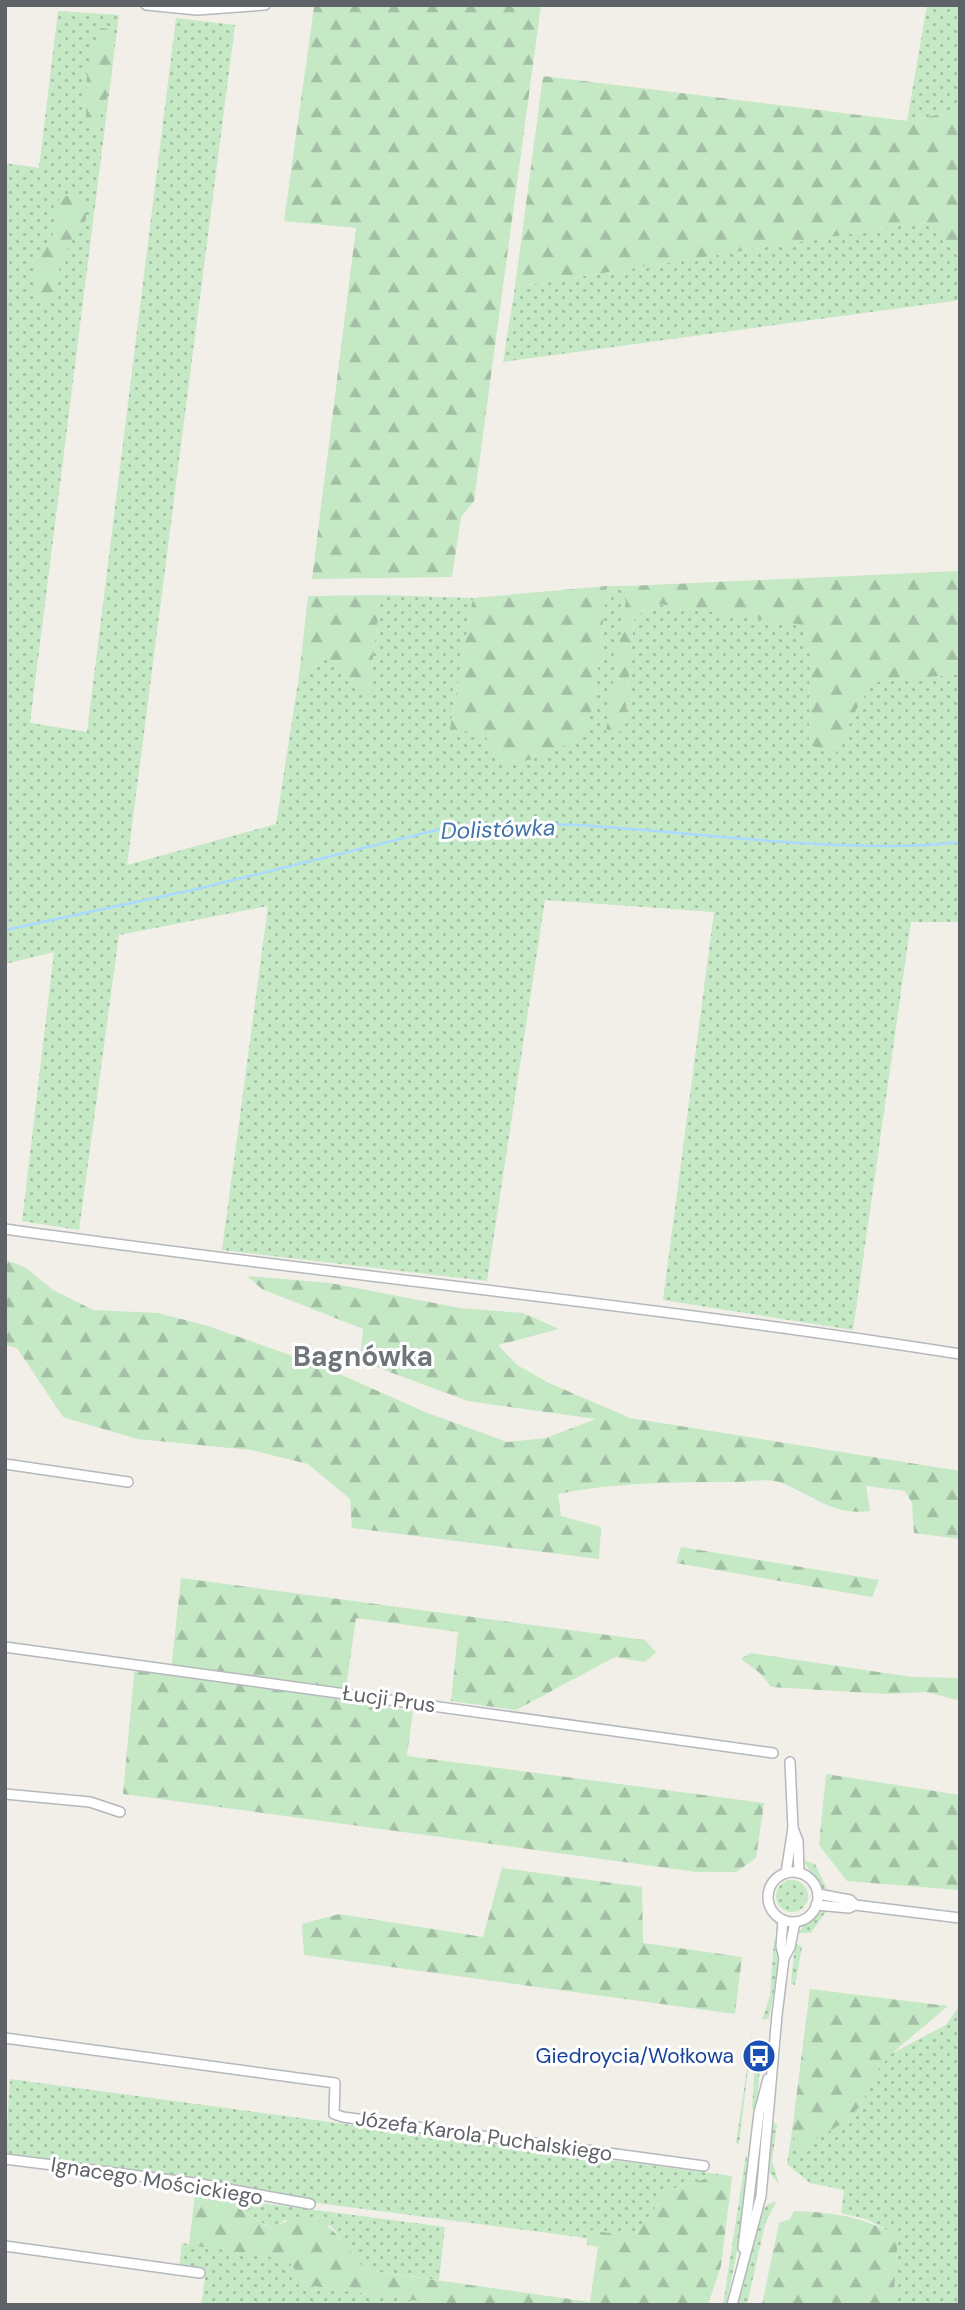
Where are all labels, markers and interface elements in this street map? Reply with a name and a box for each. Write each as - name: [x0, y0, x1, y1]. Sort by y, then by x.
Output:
- water label: Dolistówka: [440, 812, 556, 846]
- district label: Bagnówka: [293, 1338, 433, 1375]
- street label: Łucji Prus: [341, 1679, 437, 1719]
- bus stop icon: Giedroycia/Wołkowa: [740, 2037, 778, 2075]
- place label: Giedroycia/Wołkowa: [536, 2042, 734, 2070]
- street label: Józefa Karola Puchalskiego: [354, 2104, 614, 2168]
- street label: Ignacego Mościckiego: [49, 2150, 265, 2212]

